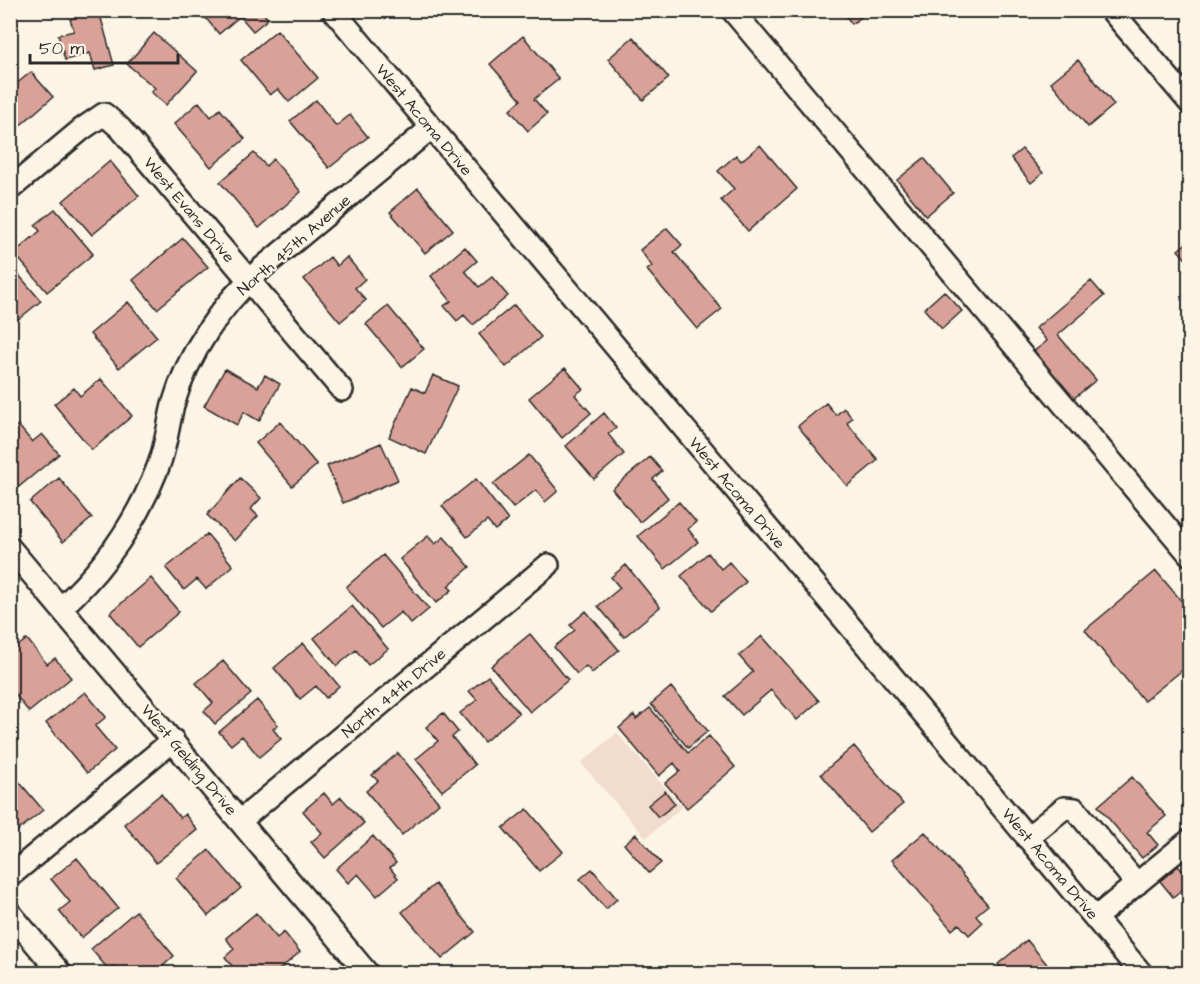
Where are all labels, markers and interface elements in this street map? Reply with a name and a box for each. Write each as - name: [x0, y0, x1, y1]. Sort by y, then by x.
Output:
- scale bar: [30, 27, 178, 65]
- text: 50 m: [39, 36, 84, 61]
- street label: West Acoma Drive: [371, 59, 478, 181]
- street label: West Evans Drive: [138, 153, 240, 268]
- street label: North 45th Avenue: [233, 189, 356, 300]
- street label: West Acoma Drive: [684, 432, 791, 554]
- street label: North 44th Drive: [337, 643, 451, 743]
- street label: West Gelding Drive: [135, 700, 242, 821]
- street label: West Acoma Drive: [997, 803, 1104, 925]

